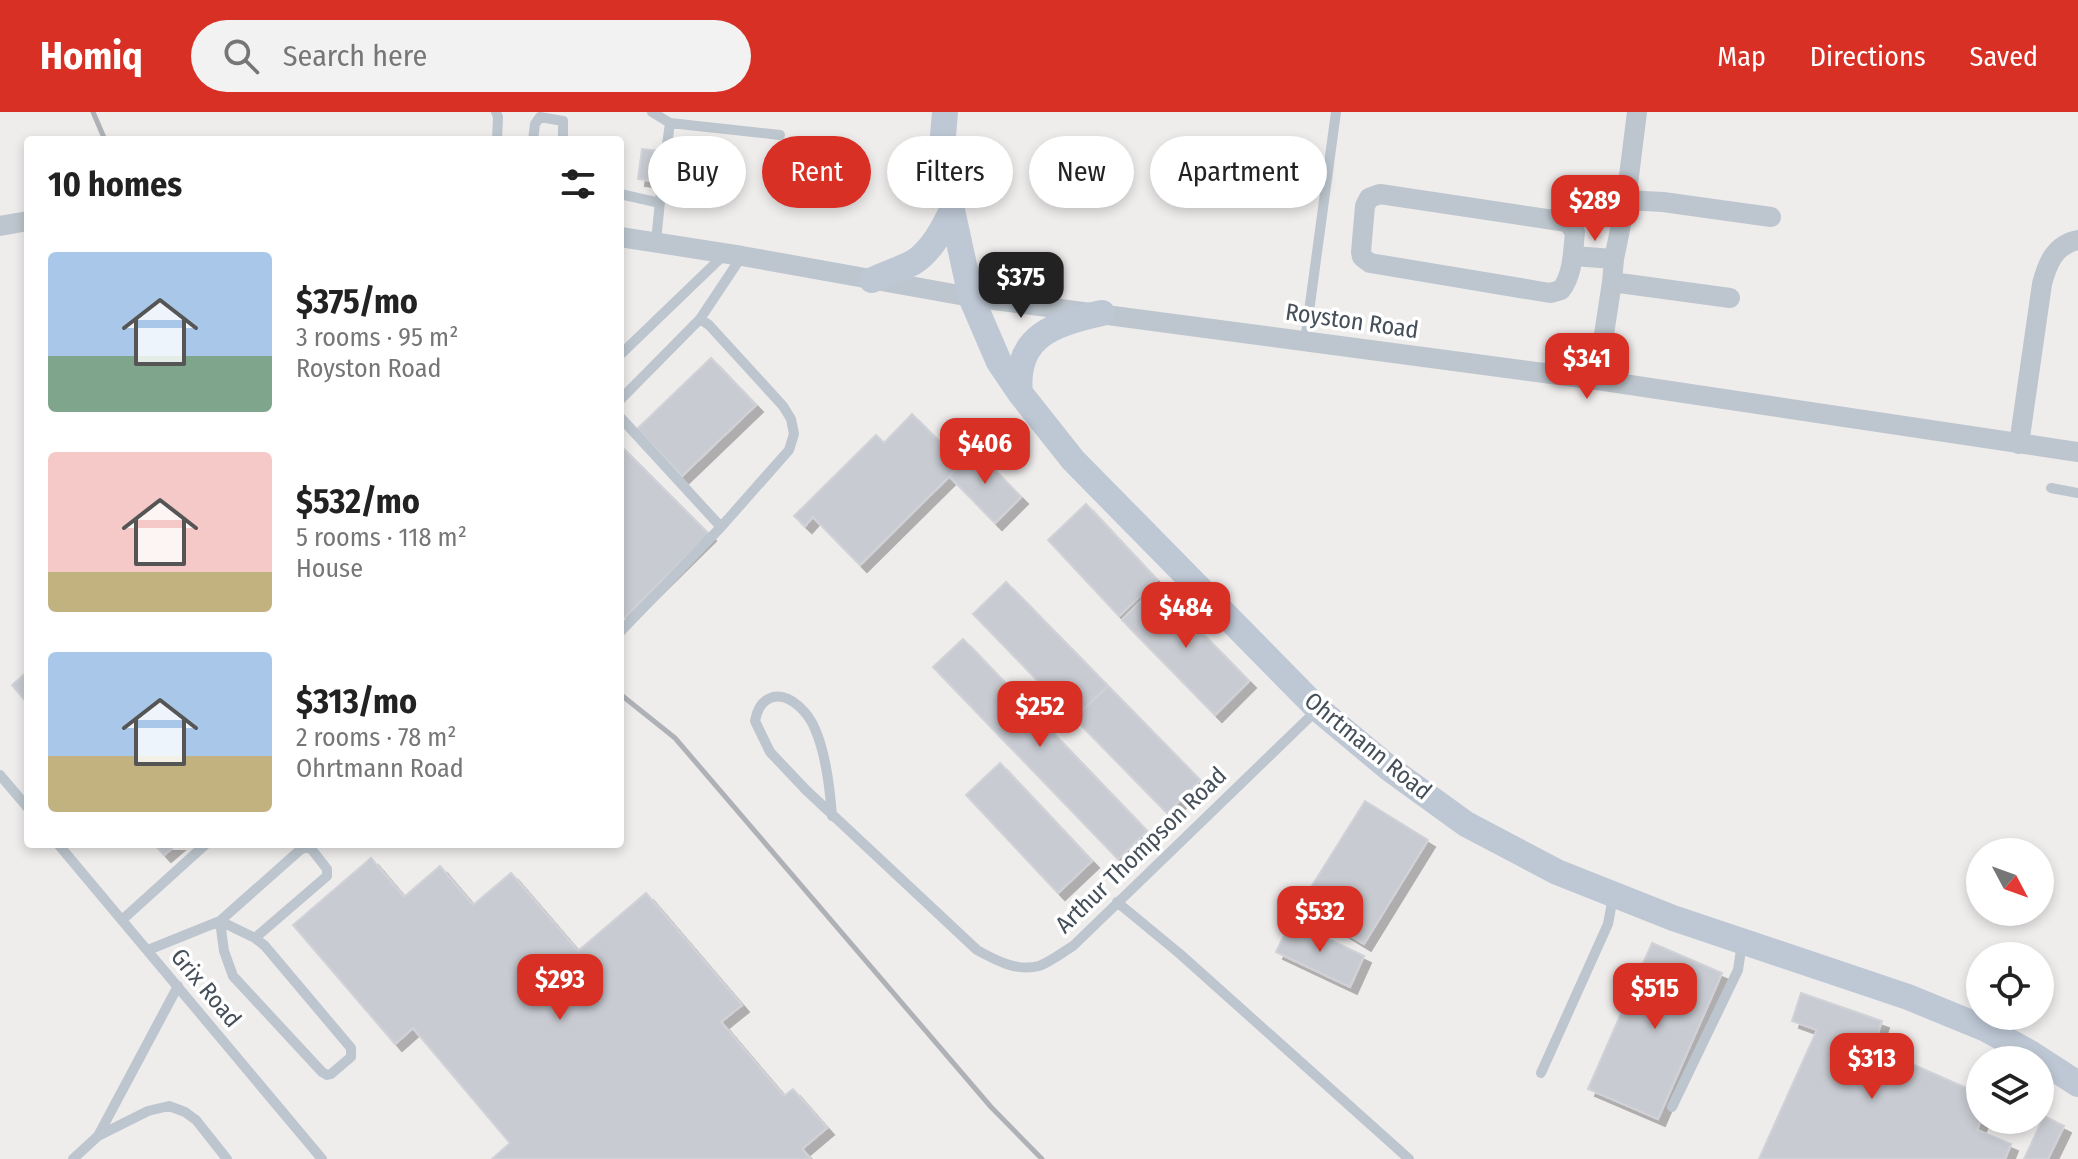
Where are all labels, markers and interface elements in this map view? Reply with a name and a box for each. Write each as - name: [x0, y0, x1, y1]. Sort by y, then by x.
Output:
- search box: [191, 20, 751, 92]
- text: Homiq: [40, 33, 143, 79]
- icon: search: [219, 34, 263, 78]
- text: Search here: [283, 38, 427, 74]
- text: Map: [1717, 40, 1766, 73]
- text: Directions: [1810, 40, 1926, 73]
- text: Saved: [1970, 40, 2038, 73]
- chip: Buy: [648, 136, 746, 208]
- chip: Rent: [762, 136, 871, 208]
- chip: Filters: [887, 136, 1013, 208]
- chip: New: [1029, 136, 1134, 208]
- chip: Apartment: [1150, 136, 1327, 208]
- icon: filters: [556, 162, 600, 206]
- text: 10 homes: [48, 164, 182, 205]
- pin: $289: [1548, 175, 1642, 243]
- text: $289: [1569, 185, 1621, 216]
- pin: $375: [974, 252, 1068, 320]
- text: $375: [997, 262, 1045, 293]
- text: $375/mo: [296, 281, 418, 322]
- icon: home: [112, 284, 208, 380]
- street label: Royston Road: [1284, 298, 1420, 344]
- text: 3 rooms · 95 m²: [296, 322, 458, 353]
- pin: $341: [1540, 333, 1634, 401]
- text: $341: [1563, 343, 1611, 374]
- text: Royston Road: [296, 353, 441, 384]
- pin: $406: [938, 418, 1032, 486]
- text: $406: [958, 428, 1012, 459]
- text: $532/mo: [296, 481, 420, 522]
- icon: home: [112, 484, 208, 580]
- text: 5 rooms · 118 m²: [296, 522, 467, 553]
- text: House: [296, 553, 363, 584]
- pin: $484: [1139, 582, 1233, 650]
- text: $484: [1159, 592, 1213, 623]
- text: $313/mo: [296, 681, 417, 722]
- pin: $252: [993, 681, 1087, 749]
- icon: home: [112, 684, 208, 780]
- street label: Ohrtmann Road: [1299, 686, 1437, 806]
- text: $252: [1015, 691, 1065, 722]
- text: 2 rooms · 78 m²: [296, 722, 457, 753]
- text: Ohrtmann Road: [296, 753, 464, 784]
- street label: Arthur Thompson Road: [1050, 761, 1232, 939]
- north arrow: [1966, 838, 2054, 926]
- map controls: [1966, 838, 2054, 1134]
- pin: $532: [1273, 886, 1367, 954]
- text: $532: [1295, 896, 1345, 927]
- button: locate: [1966, 942, 2054, 1030]
- street label: Grix Road: [165, 943, 247, 1033]
- pin: $293: [513, 954, 607, 1022]
- pin: $515: [1608, 963, 1702, 1031]
- text: $293: [535, 964, 585, 995]
- text: $515: [1631, 973, 1679, 1004]
- pin: $313: [1825, 1033, 1919, 1101]
- text: $313: [1848, 1043, 1896, 1074]
- button: layers: [1966, 1046, 2054, 1134]

